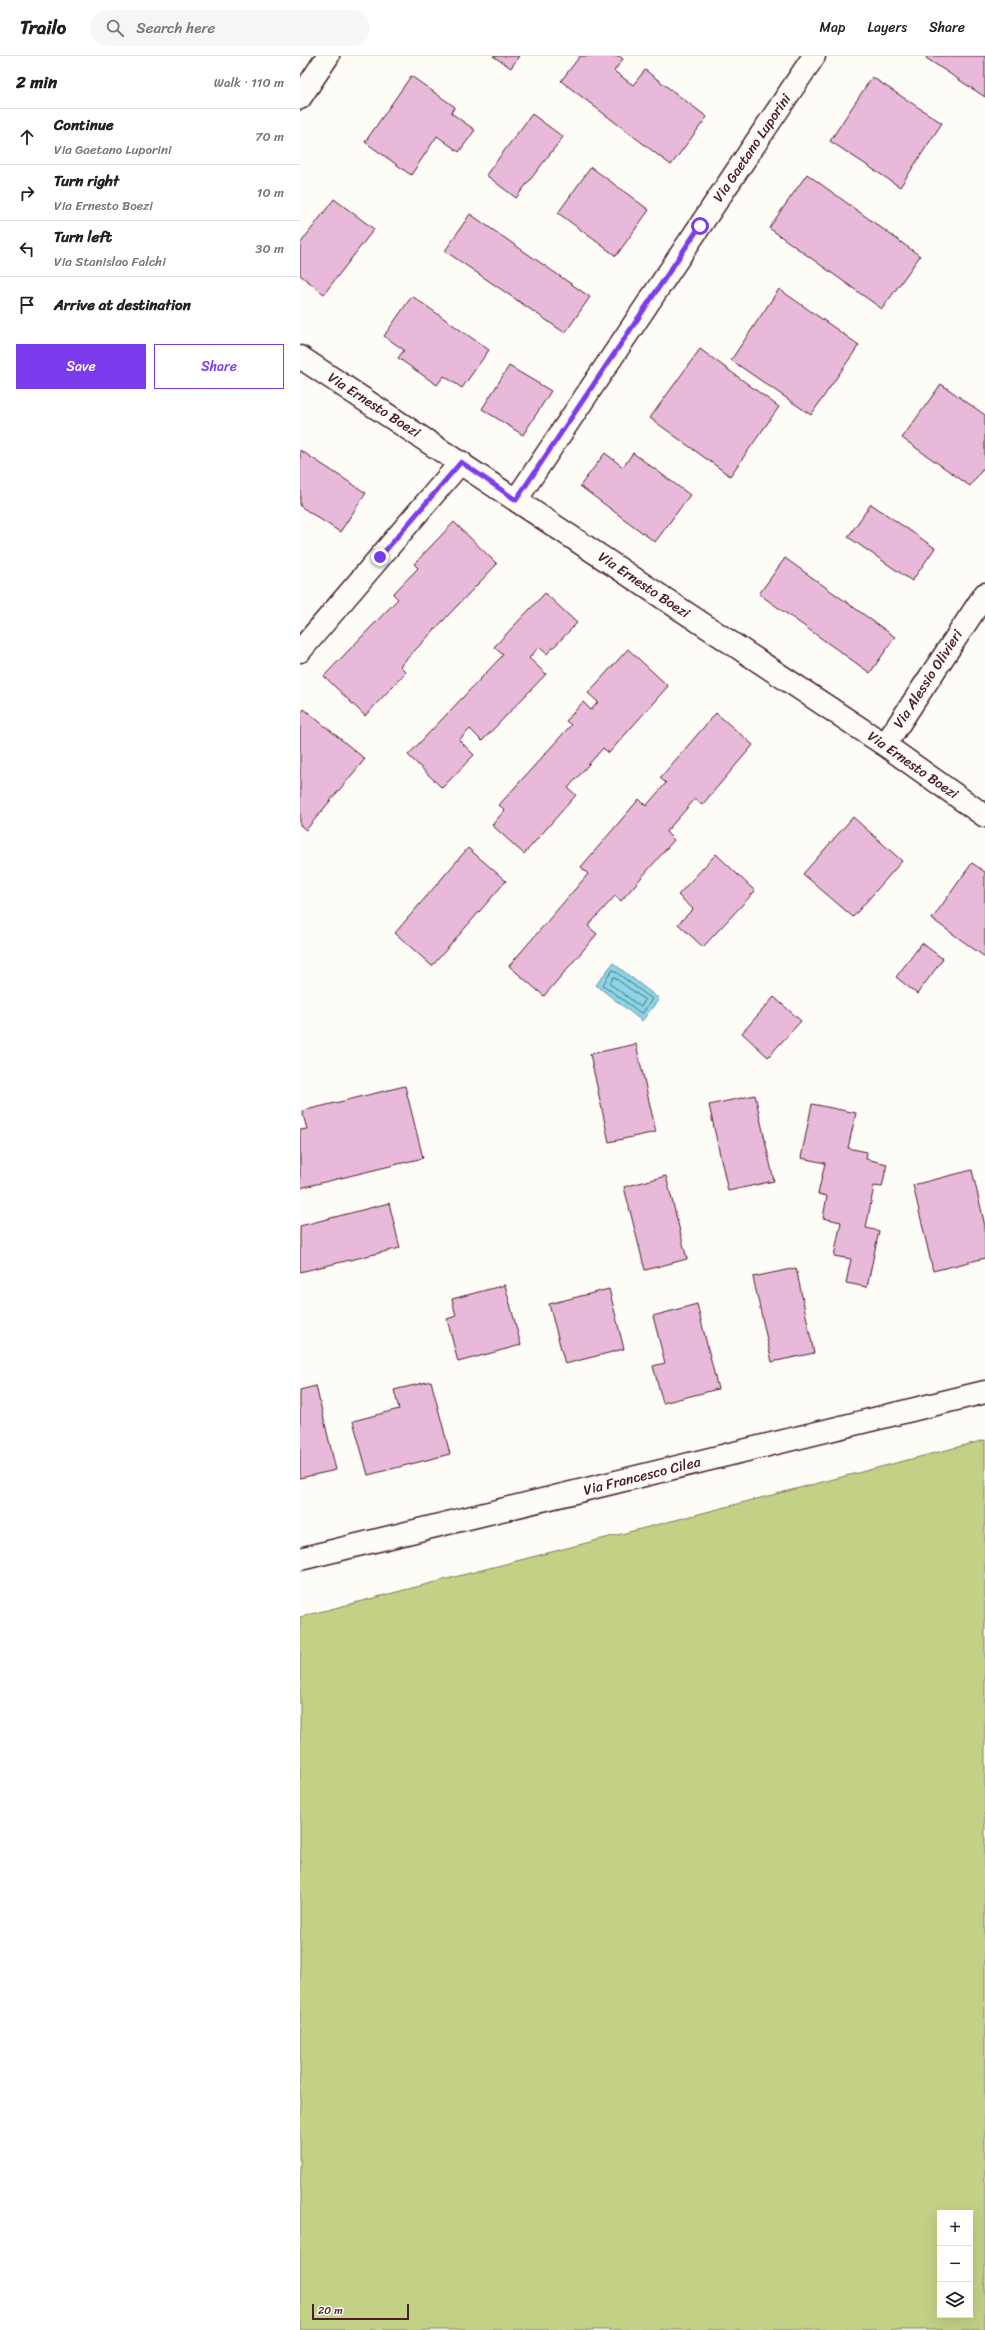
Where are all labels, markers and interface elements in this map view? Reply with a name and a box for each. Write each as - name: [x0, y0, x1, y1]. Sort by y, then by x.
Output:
- search box: [90, 10, 370, 46]
- text: Trailo: [20, 11, 66, 44]
- text: Search here: [136, 15, 215, 41]
- text: Map: [820, 15, 845, 40]
- text: Layers: [867, 15, 907, 40]
- text: Share: [929, 15, 965, 40]
- icon: search: [104, 17, 126, 39]
- text: 2 min: [16, 67, 57, 97]
- text: Walk · 110 m: [214, 71, 284, 94]
- street label: Via Gaetano Luporini: [706, 88, 798, 207]
- text: Continue: [54, 112, 114, 138]
- text: 70 m: [255, 125, 284, 148]
- icon: ahead: [16, 126, 38, 148]
- text: Via Gaetano Luporini: [54, 138, 172, 161]
- text: Turn right: [54, 168, 119, 194]
- text: 10 m: [257, 181, 284, 204]
- icon: right: [16, 182, 38, 204]
- text: Via Ernesto Boezi: [54, 194, 153, 217]
- route start: [691, 217, 709, 235]
- text: Turn left: [54, 224, 112, 250]
- text: 30 m: [255, 237, 284, 260]
- icon: left: [16, 238, 38, 260]
- text: Via Stanislao Falchi: [54, 250, 166, 273]
- text: Arrive at destination: [54, 292, 191, 318]
- icon: arrive: [16, 294, 38, 316]
- button: Save: [16, 344, 146, 389]
- button: Share: [154, 344, 284, 389]
- street label: Via Ernesto Boezi: [323, 366, 426, 445]
- street label: Via Ernesto Boezi: [593, 545, 696, 626]
- route end: [371, 548, 389, 566]
- street label: Via Alessio Olivieri: [887, 624, 970, 733]
- street label: Via Ernesto Boezi: [862, 724, 965, 806]
- street label: Via Francesco Cilea: [581, 1449, 704, 1503]
- map controls: [937, 2210, 973, 2318]
- button: +: [937, 2210, 973, 2246]
- button: −: [937, 2246, 973, 2282]
- button: layers: [937, 2282, 973, 2318]
- text: 20 m: [318, 2301, 343, 2320]
- scale bar: [312, 2302, 409, 2321]

